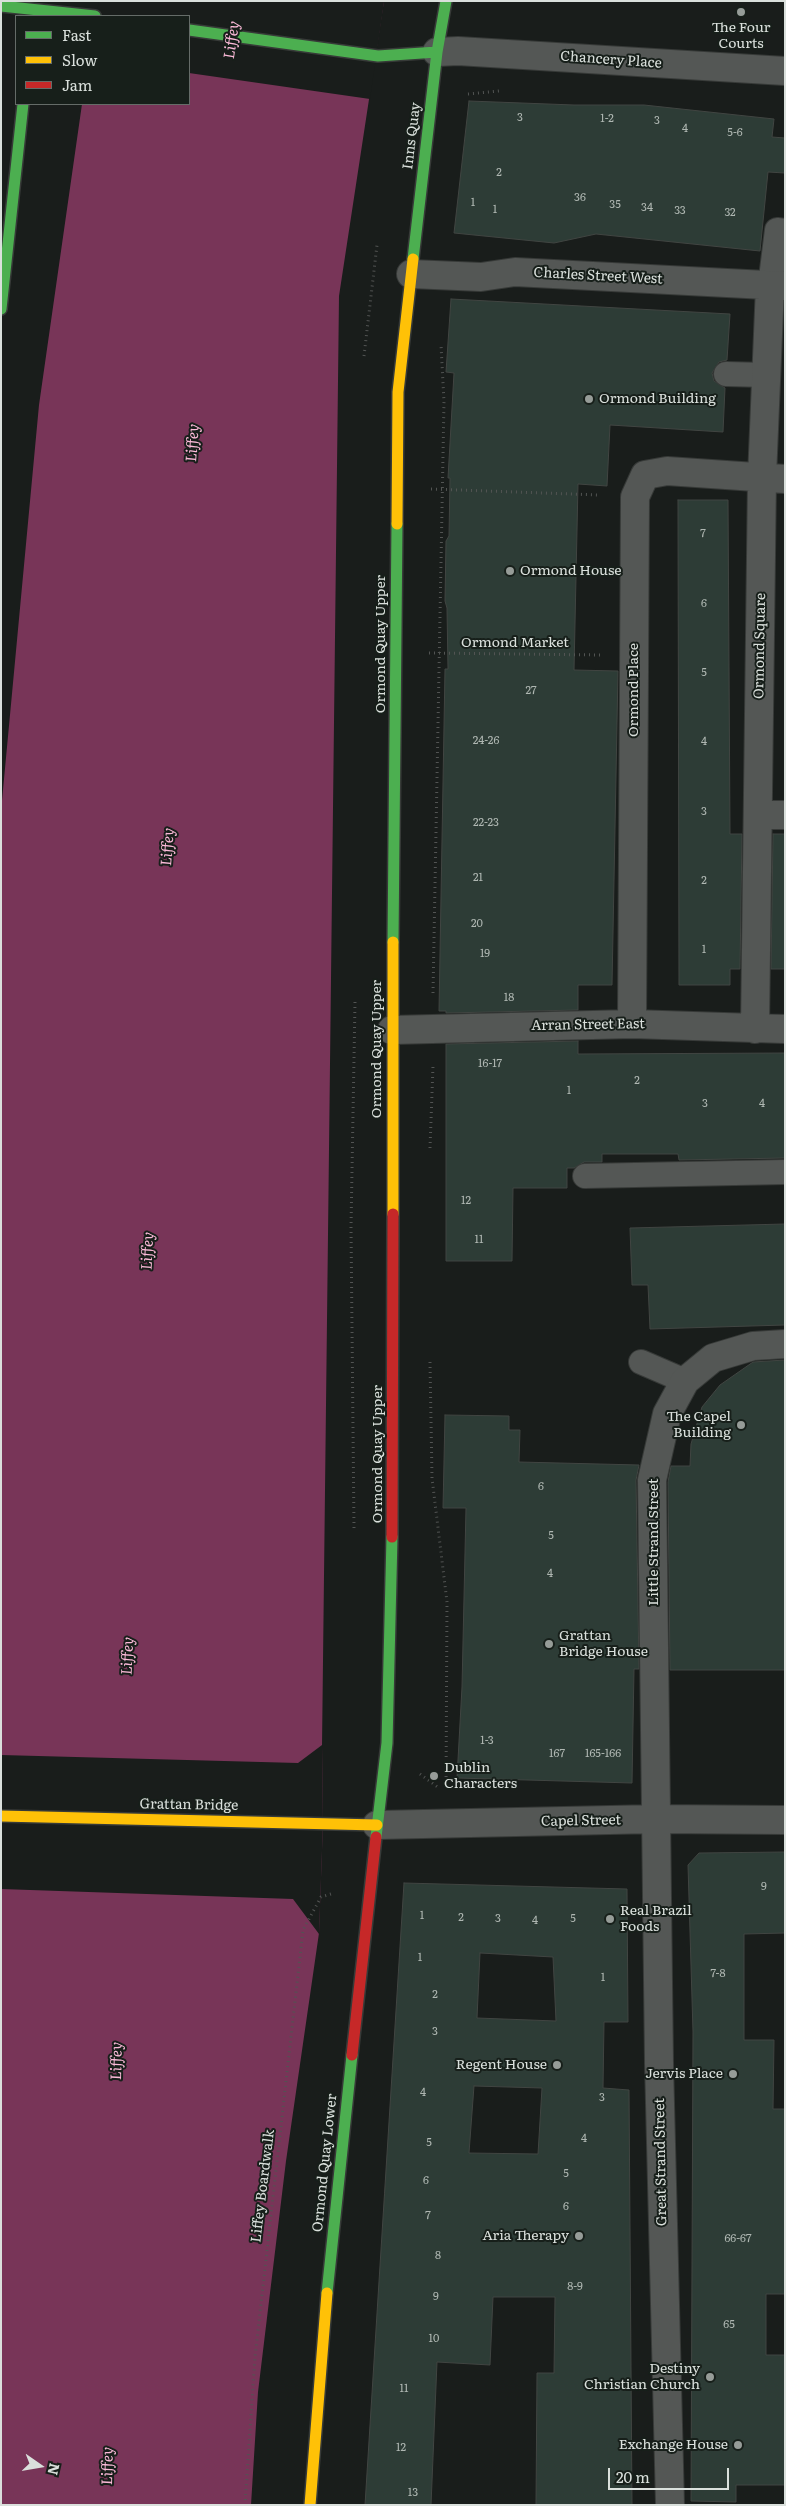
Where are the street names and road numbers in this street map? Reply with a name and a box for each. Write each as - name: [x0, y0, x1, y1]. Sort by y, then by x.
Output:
- street label: Chancery Place: [560, 48, 662, 72]
- street label: Inns Quay: [400, 101, 424, 171]
- street label: Charles Street West: [533, 264, 663, 288]
- street label: Ormond Quay Upper: [373, 575, 389, 713]
- street label: Ormond Square: [751, 593, 769, 699]
- street label: Ormond Market: [461, 635, 569, 651]
- street label: Ormond Place: [626, 643, 642, 737]
- street label: Ormond Quay Upper: [369, 980, 385, 1118]
- street label: Arran Street East: [531, 1016, 645, 1034]
- street label: Ormond Quay Upper: [370, 1385, 386, 1523]
- street label: Little Strand Street: [646, 1478, 662, 1606]
- street label: Grattan Bridge: [139, 1796, 239, 1814]
- street label: Capel Street: [541, 1812, 621, 1830]
- street label: Ormond Quay Lower: [309, 2093, 341, 2233]
- street label: Great Strand Street: [651, 2098, 671, 2226]
- street label: Liffey Boardwalk: [248, 2129, 278, 2243]

